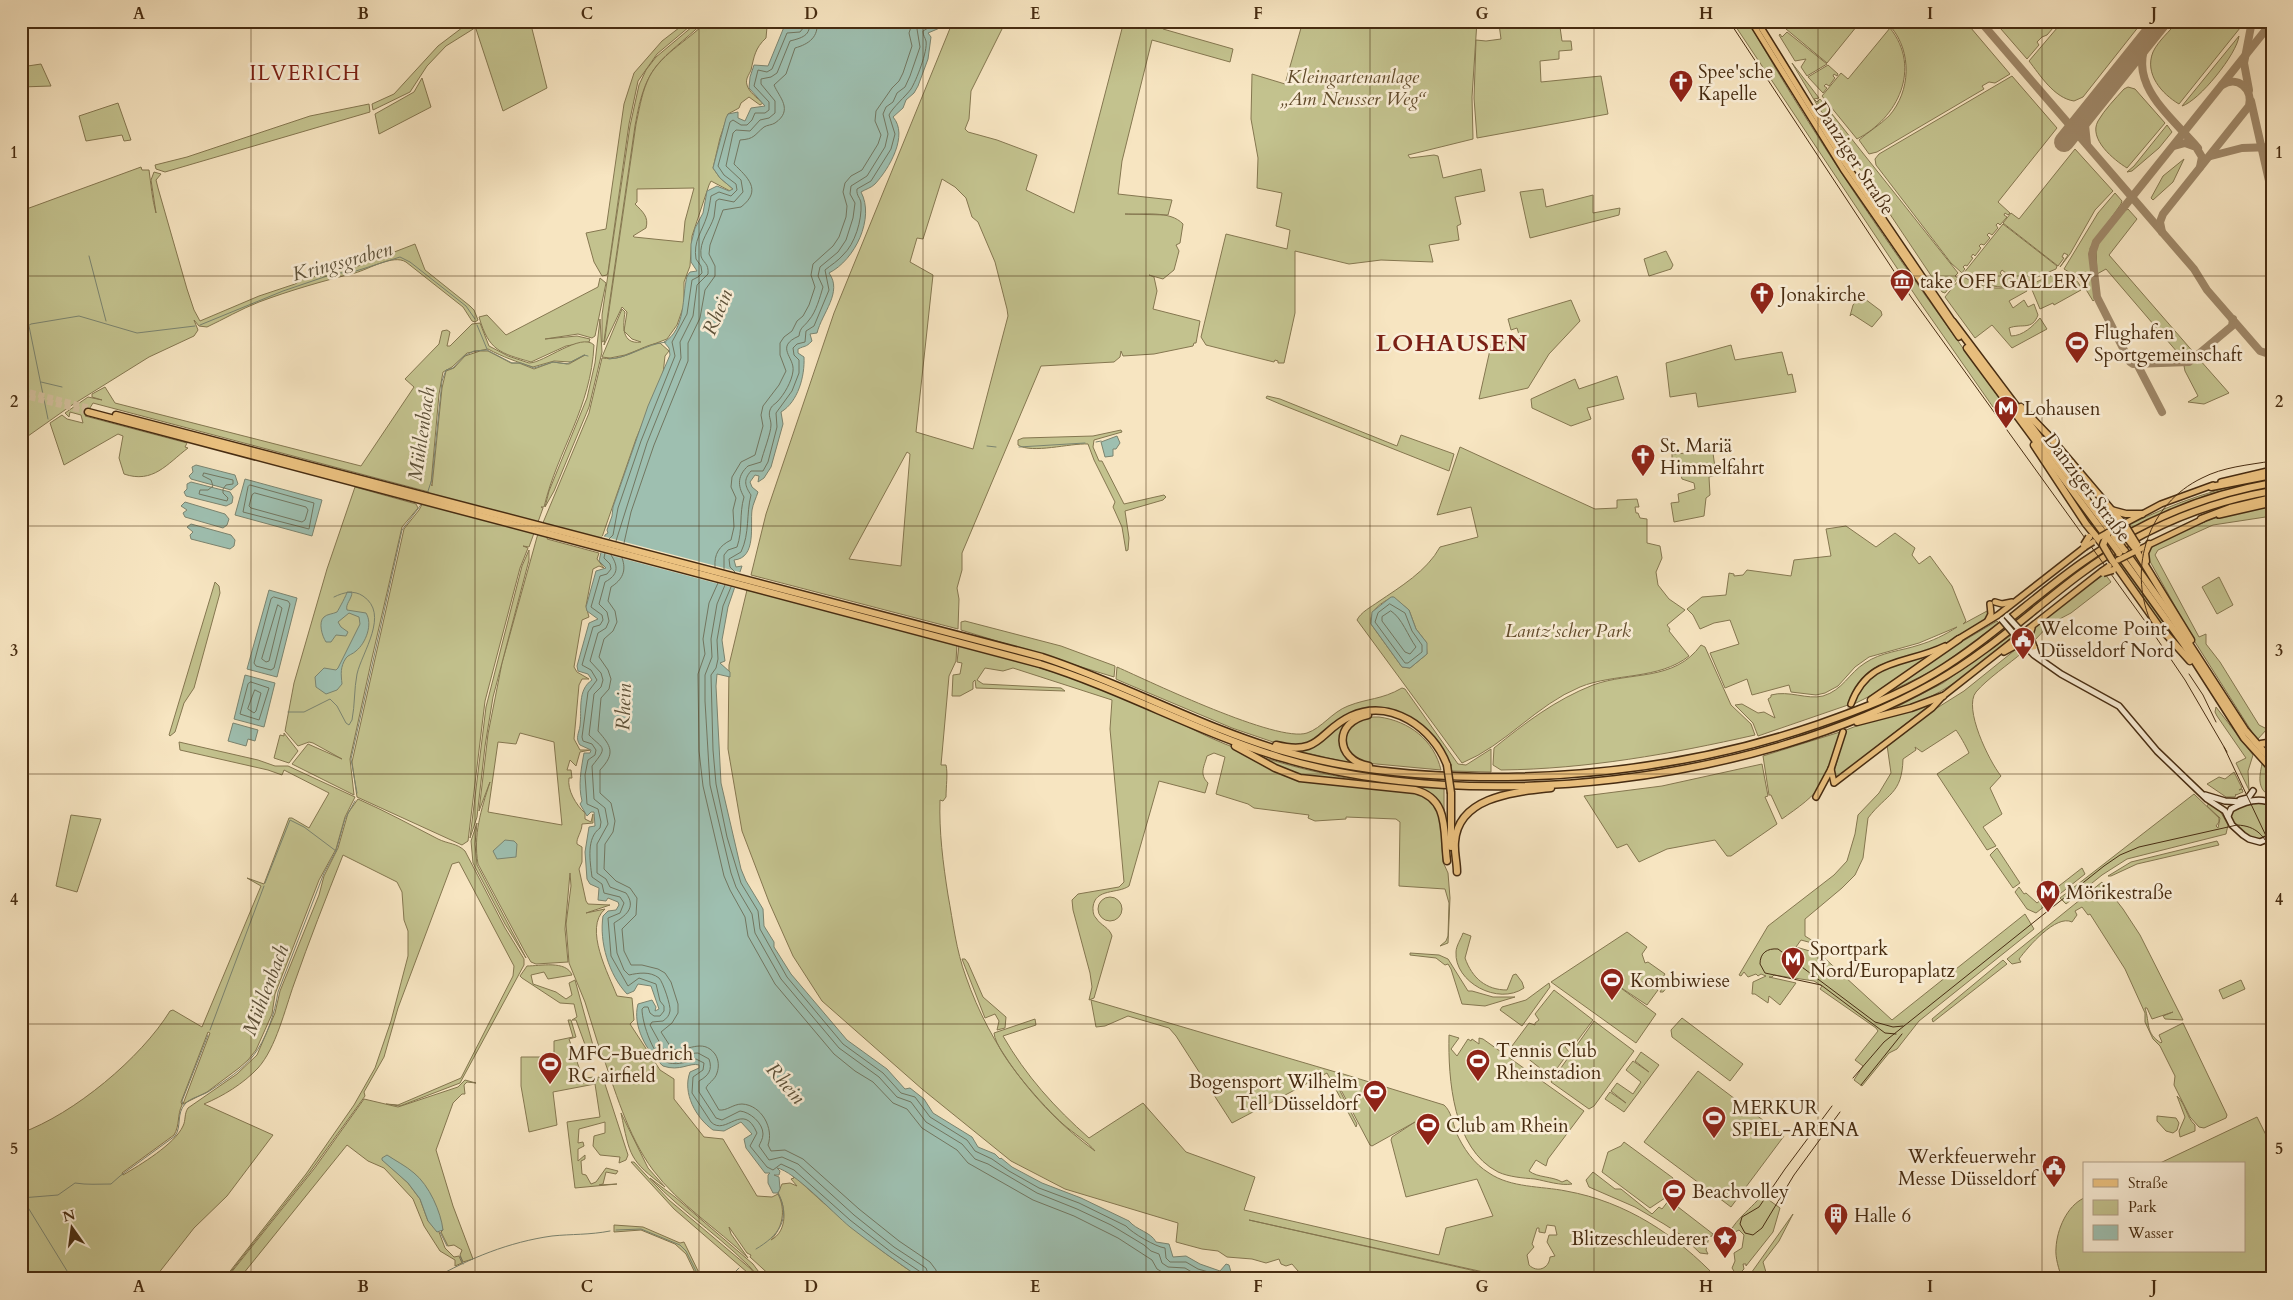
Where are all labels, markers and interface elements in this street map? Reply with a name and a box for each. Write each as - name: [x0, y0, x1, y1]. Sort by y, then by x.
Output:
- text: A: [133, 3, 145, 25]
- text: B: [357, 3, 369, 25]
- text: C: [581, 3, 593, 25]
- text: D: [804, 3, 818, 25]
- text: E: [1030, 3, 1040, 25]
- text: F: [1253, 3, 1263, 25]
- text: G: [1475, 3, 1489, 25]
- text: H: [1699, 3, 1713, 25]
- text: I: [1927, 3, 1933, 25]
- text: J: [2149, 3, 2157, 25]
- district label: ILVERICH: [249, 59, 361, 88]
- place label: Spee'sche Kapelle: [1698, 59, 1773, 107]
- park label: Kleingartenanlage „Am Neusser Weg“: [1279, 64, 1426, 112]
- church icon: Spee'sche Kapelle: [1668, 69, 1694, 103]
- street label: Danziger Straße: [1808, 97, 1901, 220]
- text: 1: [10, 142, 18, 164]
- text: 1: [2275, 142, 2283, 164]
- water label: Kringsgraben: [289, 235, 395, 288]
- museum icon: take OFF GALLERY: [1889, 268, 1915, 302]
- place label: take OFF GALLERY: [1920, 269, 2093, 295]
- church icon: Jonakirche: [1749, 281, 1775, 315]
- place label: Jonakirche: [1777, 282, 1866, 308]
- water label: Rhein: [696, 285, 739, 339]
- place label: Flughafen Sportgemeinschaft: [2094, 320, 2242, 368]
- district label: LOHAUSEN: [1376, 327, 1528, 360]
- sports icon: Flughafen Sportgemeinschaft: [2064, 330, 2090, 364]
- water label: Mühlenbach: [402, 385, 442, 483]
- text: 2: [10, 391, 18, 413]
- text: 2: [2275, 391, 2283, 413]
- metro station icon: Lohausen: [1993, 395, 2019, 429]
- place label: Lohausen: [2024, 396, 2101, 422]
- street label: Danziger Straße: [2038, 428, 2137, 547]
- place label: St. Mariä Himmelfahrt: [1660, 433, 1764, 481]
- church icon: St. Mariä Himmelfahrt: [1630, 443, 1656, 477]
- place label: Welcome Point Düsseldorf Nord: [2039, 616, 2174, 664]
- park label: Lantz'scher Park: [1505, 618, 1632, 644]
- public building icon: Welcome Point Düsseldorf Nord: [2010, 626, 2036, 660]
- text: 3: [10, 640, 18, 662]
- text: 3: [2275, 640, 2283, 662]
- water label: Rhein: [609, 683, 638, 731]
- metro station icon: Mörikestraße: [2035, 879, 2061, 913]
- place label: Mörikestraße: [2066, 880, 2173, 906]
- text: 4: [10, 889, 18, 911]
- text: 4: [2275, 889, 2283, 911]
- place label: Sportpark Nord/Europaplatz: [1810, 936, 1956, 984]
- water label: Mühlenbach: [236, 941, 295, 1039]
- metro station icon: Sportpark Nord/Europaplatz: [1780, 946, 1806, 980]
- sports icon: Kombiwiese: [1599, 967, 1625, 1001]
- place label: Kombiwiese: [1630, 968, 1730, 994]
- place label: Tennis Club Rheinstadion: [1496, 1038, 1602, 1086]
- place label: MFC-Buedrich RC airfield: [568, 1041, 694, 1089]
- sports icon: Tennis Club Rheinstadion: [1465, 1048, 1491, 1082]
- sports icon: MFC-Buedrich RC airfield: [537, 1051, 563, 1085]
- water label: Rhein: [760, 1057, 811, 1110]
- place label: Bogensport Wilhelm Tell Düsseldorf: [1189, 1069, 1361, 1117]
- sports icon: Bogensport Wilhelm Tell Düsseldorf: [1362, 1079, 1388, 1113]
- place label: MERKUR SPIEL-ARENA: [1732, 1095, 1860, 1143]
- sports icon: MERKUR SPIEL-ARENA: [1701, 1105, 1727, 1139]
- sports icon: Club am Rhein: [1415, 1112, 1441, 1146]
- place label: Club am Rhein: [1446, 1113, 1569, 1139]
- text: 5: [10, 1138, 18, 1160]
- text: 5: [2275, 1138, 2283, 1160]
- place label: Werkfeuerwehr Messe Düsseldorf: [1898, 1144, 2039, 1192]
- public building icon: Werkfeuerwehr Messe Düsseldorf: [2041, 1154, 2067, 1188]
- legend: [2083, 1162, 2246, 1252]
- text: Straße: [2128, 1173, 2168, 1193]
- sports icon: Beachvolley: [1661, 1178, 1687, 1212]
- place label: Beachvolley: [1692, 1179, 1789, 1205]
- text: Park: [2128, 1197, 2157, 1217]
- north arrow: [48, 1202, 98, 1252]
- building icon: Halle 6: [1823, 1202, 1849, 1236]
- place label: Halle 6: [1854, 1203, 1911, 1229]
- text: N: [61, 1205, 77, 1227]
- text: Wasser: [2127, 1223, 2174, 1243]
- place icon: Blitzeschleuderer: [1712, 1225, 1738, 1259]
- place label: Blitzeschleuderer: [1571, 1226, 1708, 1252]
- text: A: [133, 1276, 145, 1298]
- text: B: [357, 1276, 369, 1298]
- text: C: [581, 1276, 593, 1298]
- text: D: [804, 1276, 818, 1298]
- text: E: [1030, 1276, 1040, 1298]
- text: F: [1253, 1276, 1263, 1298]
- text: G: [1475, 1276, 1489, 1298]
- text: H: [1699, 1276, 1713, 1298]
- text: I: [1927, 1276, 1933, 1298]
- text: J: [2149, 1276, 2157, 1298]

